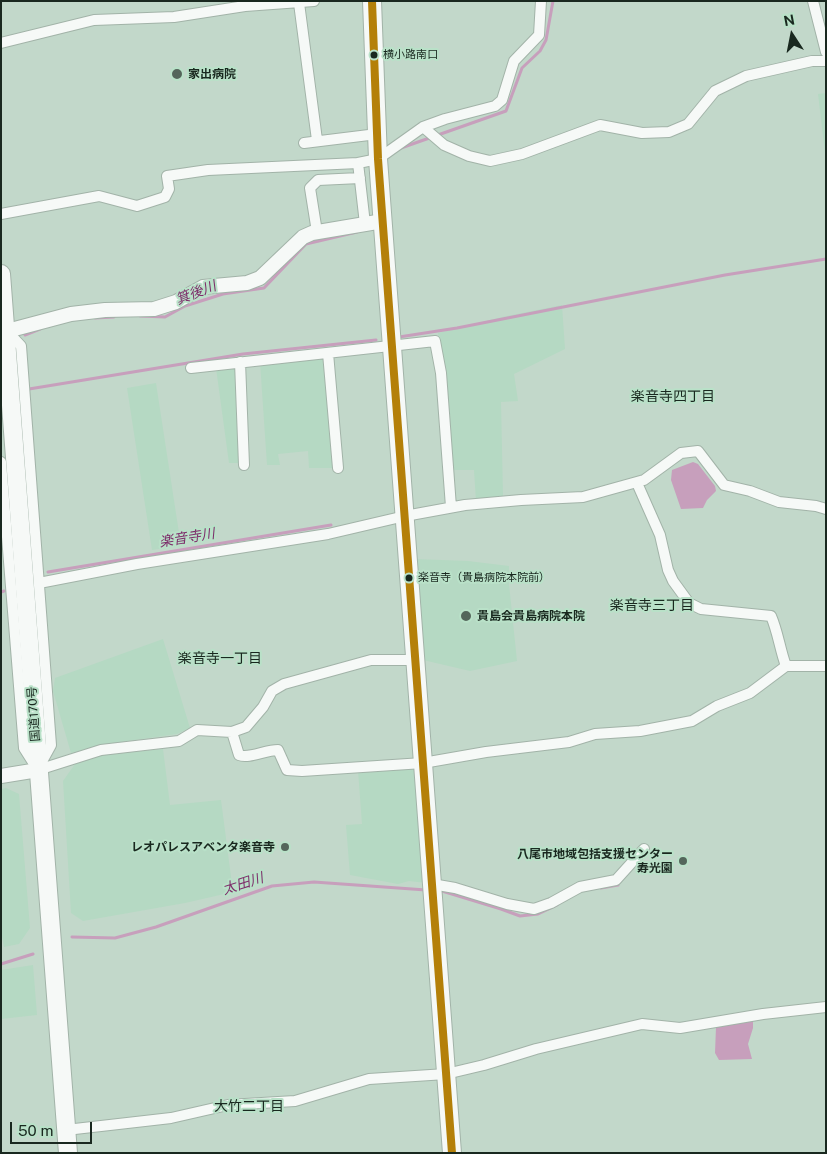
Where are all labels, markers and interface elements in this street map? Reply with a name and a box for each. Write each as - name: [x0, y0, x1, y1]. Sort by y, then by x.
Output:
- north arrow: [767, 10, 817, 60]
- text: N: [782, 11, 796, 29]
- place label: 横小路南口: [383, 48, 438, 62]
- marker: 横小路南口: [369, 50, 379, 60]
- marker: 家出病院: [170, 67, 184, 81]
- place label: 家出病院: [188, 67, 236, 81]
- water label: 箕後川: [173, 278, 219, 308]
- district label: 楽音寺四丁目: [631, 389, 715, 405]
- water label: 楽音寺川: [158, 525, 216, 551]
- place label: 楽音寺（貴島病院本院前）: [418, 571, 550, 585]
- marker: 楽音寺（貴島病院本院前）: [404, 573, 414, 583]
- district label: 楽音寺三丁目: [610, 598, 694, 614]
- marker: 貴島会貴島病院本院: [459, 609, 473, 623]
- place label: 貴島会貴島病院本院: [477, 609, 585, 623]
- district label: 楽音寺一丁目: [178, 651, 262, 667]
- street label: 国道170号: [25, 686, 43, 742]
- place label: レオパレスアベンタ楽音寺: [131, 840, 275, 854]
- marker: レオパレスアベンタ楽音寺: [279, 841, 291, 853]
- place label: 八尾市地域包括支援センター 寿光園: [517, 847, 673, 875]
- marker: 八尾市地域包括支援センター 寿光園: [677, 855, 689, 867]
- water label: 太田川: [220, 870, 266, 898]
- district label: 大竹二丁目: [214, 1099, 284, 1115]
- scale bar: [12, 1112, 95, 1144]
- text: 50 m: [18, 1122, 53, 1139]

